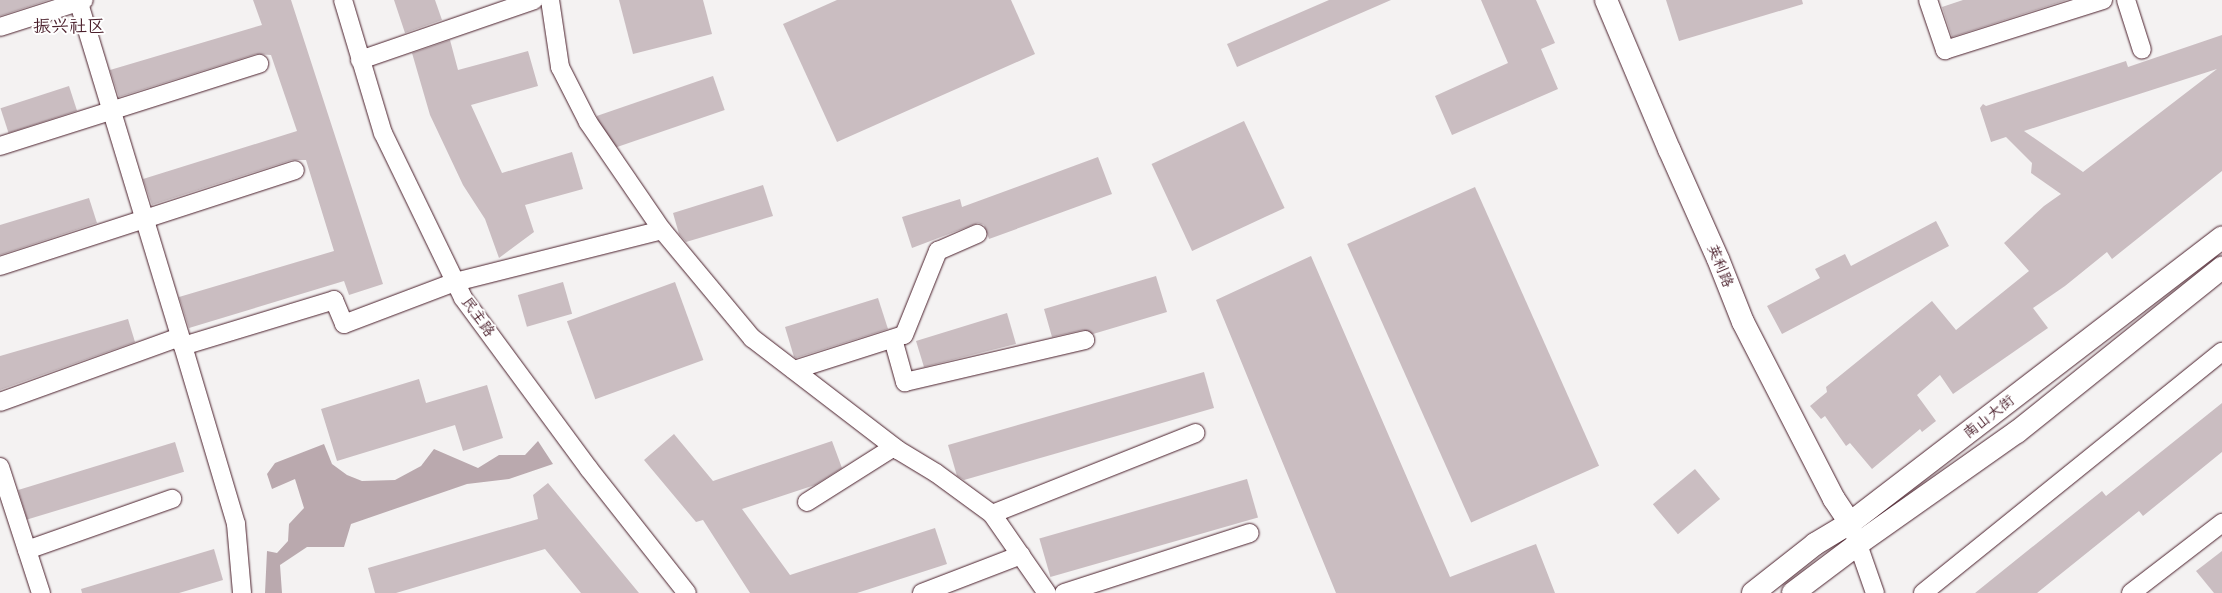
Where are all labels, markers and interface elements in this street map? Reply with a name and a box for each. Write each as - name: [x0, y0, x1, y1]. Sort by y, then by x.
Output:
- district label: 振兴社区: [33, 15, 105, 37]
- street label: 英利路: [1703, 242, 1737, 290]
- street label: 民主路: [457, 294, 499, 340]
- street label: 南山大街: [1960, 391, 2018, 443]

